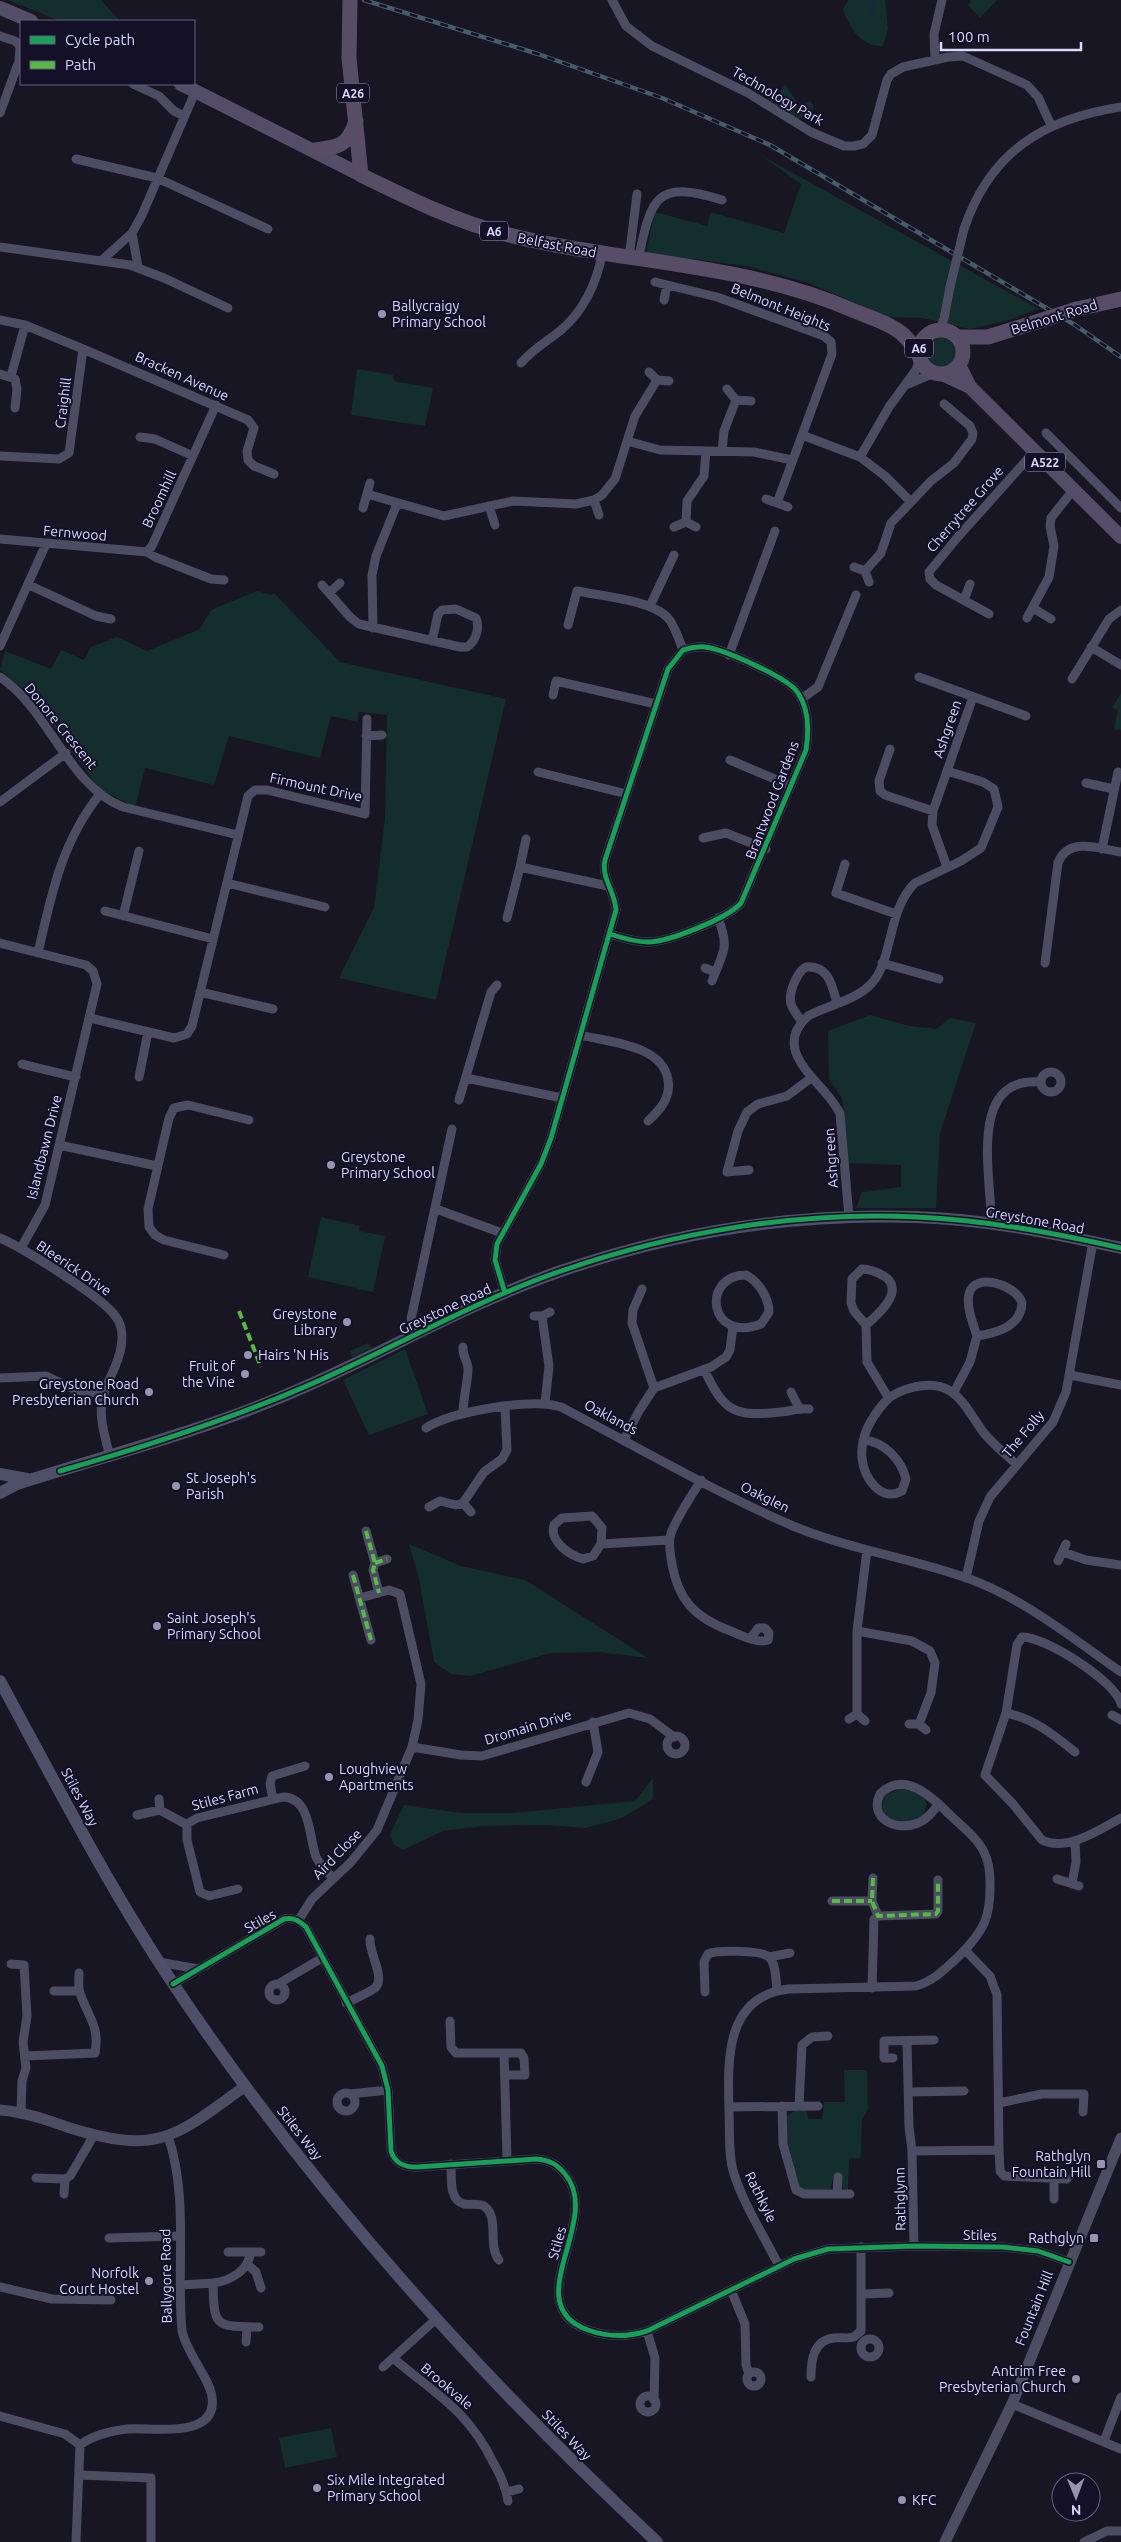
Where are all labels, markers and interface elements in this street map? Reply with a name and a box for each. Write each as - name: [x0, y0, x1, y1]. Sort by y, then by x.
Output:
- legend: [20, 20, 195, 85]
- scale bar: [941, 20, 1081, 52]
- text: 100 m: [948, 28, 990, 45]
- text: Cycle path: [65, 31, 135, 48]
- text: Path: [65, 56, 96, 73]
- street label: Technology Park: [729, 63, 827, 129]
- road number: A26: [337, 84, 369, 102]
- road number: A6: [480, 222, 508, 240]
- street label: Belfast Road: [516, 230, 598, 260]
- street label: Belmont Heights: [729, 280, 833, 334]
- street label: Belmont Road: [1009, 296, 1099, 338]
- place label: Ballycraigy Primary School: [392, 298, 486, 330]
- marker: Ballycraigy Primary School: [376, 308, 388, 320]
- road number: A6: [905, 338, 933, 358]
- street label: Bracken Avenue: [133, 348, 231, 404]
- street label: Craighill: [52, 376, 74, 429]
- road number: A522: [1025, 452, 1065, 472]
- street label: Cherrytree Grove: [923, 463, 1007, 555]
- street label: Broomhill: [139, 468, 179, 530]
- street label: Fernwood: [43, 522, 107, 544]
- street label: Donore Crescent: [21, 680, 101, 773]
- street label: Ashgreen: [930, 698, 964, 760]
- street label: Brantwood Gardens: [742, 739, 802, 861]
- street label: Firmount Drive: [268, 769, 364, 805]
- street label: Islandbawn Drive: [23, 1093, 65, 1201]
- street label: Ashgreen: [821, 1127, 841, 1189]
- place label: Greystone Primary School: [341, 1149, 435, 1181]
- marker: Greystone Primary School: [325, 1159, 337, 1171]
- street label: Greystone Road: [984, 1203, 1086, 1237]
- street label: Bleerick Drive: [34, 1237, 114, 1299]
- street label: Greystone Road: [396, 1281, 494, 1337]
- place label: Greystone Library: [272, 1306, 337, 1338]
- marker: Greystone Library: [341, 1316, 353, 1328]
- place label: Hairs 'N His: [258, 1347, 329, 1363]
- marker: Hairs 'N His: [242, 1349, 254, 1361]
- place label: Fruit of the Vine: [182, 1358, 236, 1390]
- marker: Fruit of the Vine: [239, 1368, 251, 1380]
- place label: Greystone Road Presbyterian Church: [12, 1376, 139, 1408]
- marker: Greystone Road Presbyterian Church: [143, 1386, 155, 1398]
- street label: Oaklands: [582, 1396, 640, 1438]
- street label: The Folly: [999, 1407, 1047, 1461]
- place label: St Joseph's Parish: [186, 1470, 256, 1502]
- street label: Oakglen: [738, 1478, 792, 1516]
- marker: St Joseph's Parish: [170, 1480, 182, 1492]
- place label: Saint Joseph's Primary School: [167, 1610, 261, 1642]
- marker: Saint Joseph's Primary School: [151, 1620, 163, 1632]
- street label: Dromain Drive: [482, 1706, 574, 1748]
- place label: Loughview Apartments: [339, 1761, 414, 1793]
- street label: Stiles Way: [58, 1765, 102, 1829]
- marker: Loughview Apartments: [323, 1771, 335, 1783]
- street label: Stiles Farm: [190, 1780, 260, 1814]
- street label: Aird Close: [309, 1826, 365, 1882]
- street label: Stiles: [241, 1906, 279, 1936]
- street label: Stiles Way: [274, 2103, 326, 2163]
- place label: Rathglyn Fountain Hill: [1012, 2148, 1091, 2180]
- marker: Rathglyn Fountain Hill: [1095, 2158, 1107, 2170]
- street label: Rathglynn: [891, 2167, 909, 2231]
- street label: Rathkyle: [742, 2169, 780, 2225]
- street label: Stiles: [545, 2225, 569, 2261]
- street label: Stiles: [963, 2227, 997, 2243]
- street label: Ballygore Road: [157, 2228, 175, 2324]
- place label: Rathglyn: [1028, 2230, 1084, 2246]
- marker: Rathglyn: [1088, 2232, 1100, 2244]
- place label: Norfolk Court Hostel: [59, 2265, 139, 2297]
- street label: Fountain Hill: [1012, 2268, 1056, 2348]
- marker: Norfolk Court Hostel: [143, 2275, 155, 2287]
- street label: Brookvale: [418, 2360, 476, 2412]
- place label: Antrim Free Presbyterian Church: [939, 2363, 1066, 2395]
- marker: Antrim Free Presbyterian Church: [1070, 2373, 1082, 2385]
- street label: Stiles Way: [539, 2407, 595, 2464]
- place label: Six Mile Integrated Primary School: [327, 2472, 445, 2504]
- north arrow: [1051, 2472, 1101, 2522]
- marker: Six Mile Integrated Primary School: [311, 2482, 323, 2494]
- place label: KFC: [912, 2492, 937, 2508]
- marker: KFC: [896, 2494, 908, 2506]
- text: N: [1071, 2502, 1082, 2518]

